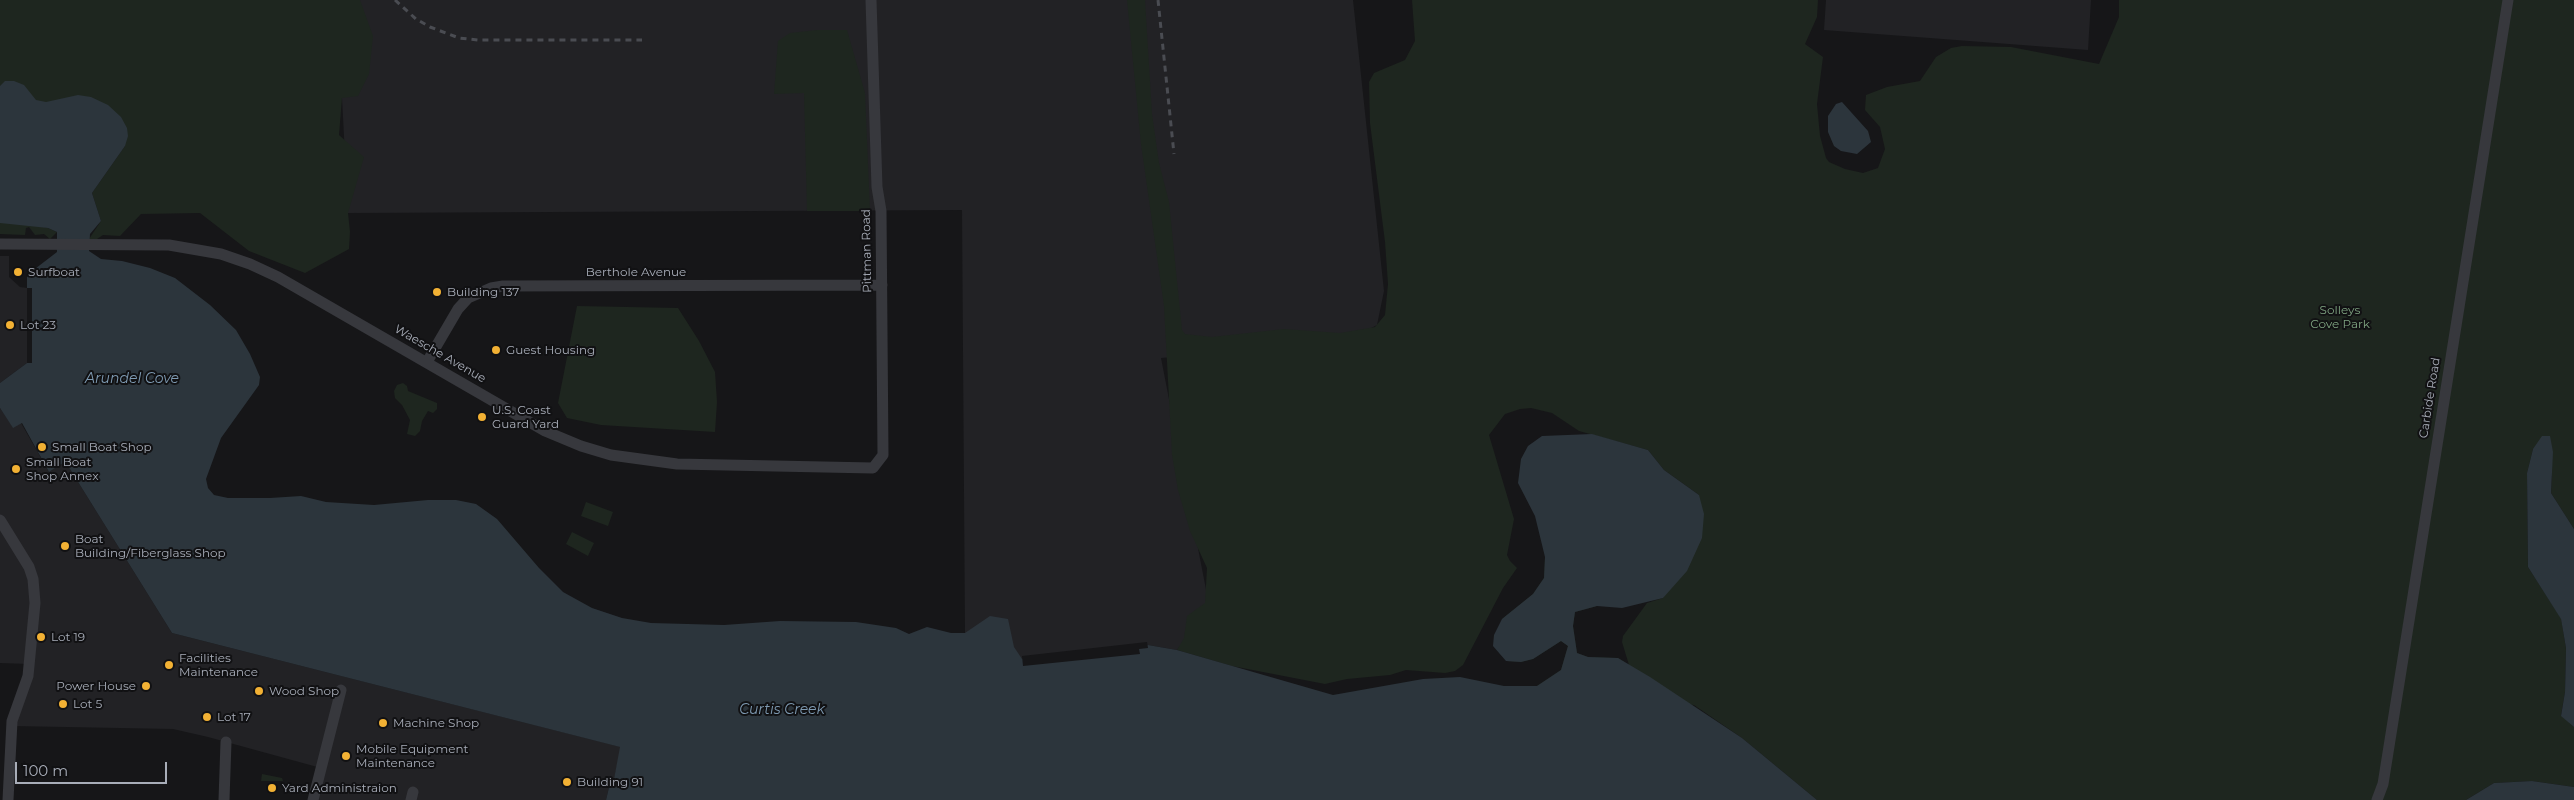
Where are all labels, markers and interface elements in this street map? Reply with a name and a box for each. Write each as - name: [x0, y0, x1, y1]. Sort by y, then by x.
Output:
- street label: Pittman Road: [859, 209, 875, 293]
- place label: Surfboat: [28, 265, 80, 279]
- street label: Berthole Avenue: [586, 265, 686, 279]
- marker: Surfboat: [12, 266, 24, 278]
- place label: Building 137: [447, 285, 519, 299]
- marker: Building 137: [431, 286, 443, 298]
- park label: Solleys Cove Park: [2310, 303, 2370, 331]
- place label: Lot 23: [20, 318, 56, 332]
- marker: Lot 23: [4, 319, 16, 331]
- street label: Waesche Avenue: [392, 322, 488, 386]
- place label: Guest Housing: [506, 343, 595, 357]
- marker: Guest Housing: [490, 344, 502, 356]
- street label: Carbide Road: [2417, 357, 2443, 439]
- water label: Arundel Cove: [85, 371, 179, 387]
- place label: U.S. Coast Guard Yard: [492, 403, 559, 431]
- marker: U.S. Coast Guard Yard: [476, 411, 488, 423]
- place label: Small Boat Shop: [52, 440, 152, 454]
- marker: Small Boat Shop: [36, 441, 48, 453]
- place label: Small Boat Shop Annex: [26, 455, 99, 483]
- marker: Small Boat Shop Annex: [10, 463, 22, 475]
- place label: Boat Building/Fiberglass Shop: [75, 532, 226, 560]
- marker: Boat Building/Fiberglass Shop: [59, 540, 71, 552]
- place label: Lot 19: [51, 630, 85, 644]
- marker: Lot 19: [35, 631, 47, 643]
- place label: Facilities Maintenance: [179, 651, 258, 679]
- marker: Facilities Maintenance: [163, 659, 175, 671]
- place label: Power House: [56, 679, 136, 693]
- marker: Power House: [140, 680, 152, 692]
- place label: Wood Shop: [269, 684, 339, 698]
- marker: Wood Shop: [253, 685, 265, 697]
- place label: Lot 5: [73, 697, 102, 711]
- marker: Lot 5: [57, 698, 69, 710]
- water label: Curtis Creek: [739, 702, 825, 718]
- place label: Lot 17: [217, 710, 251, 724]
- marker: Lot 17: [201, 711, 213, 723]
- place label: Machine Shop: [393, 716, 479, 730]
- marker: Machine Shop: [377, 717, 389, 729]
- place label: Mobile Equipment Maintenance: [356, 742, 468, 770]
- marker: Mobile Equipment Maintenance: [340, 750, 352, 762]
- scale bar: [18, 752, 170, 784]
- text: 100 m: [23, 761, 68, 780]
- place label: Building 91: [577, 775, 643, 789]
- marker: Building 91: [561, 776, 573, 788]
- place label: Yard Administraion: [282, 781, 397, 795]
- marker: Yard Administraion: [266, 782, 278, 794]

